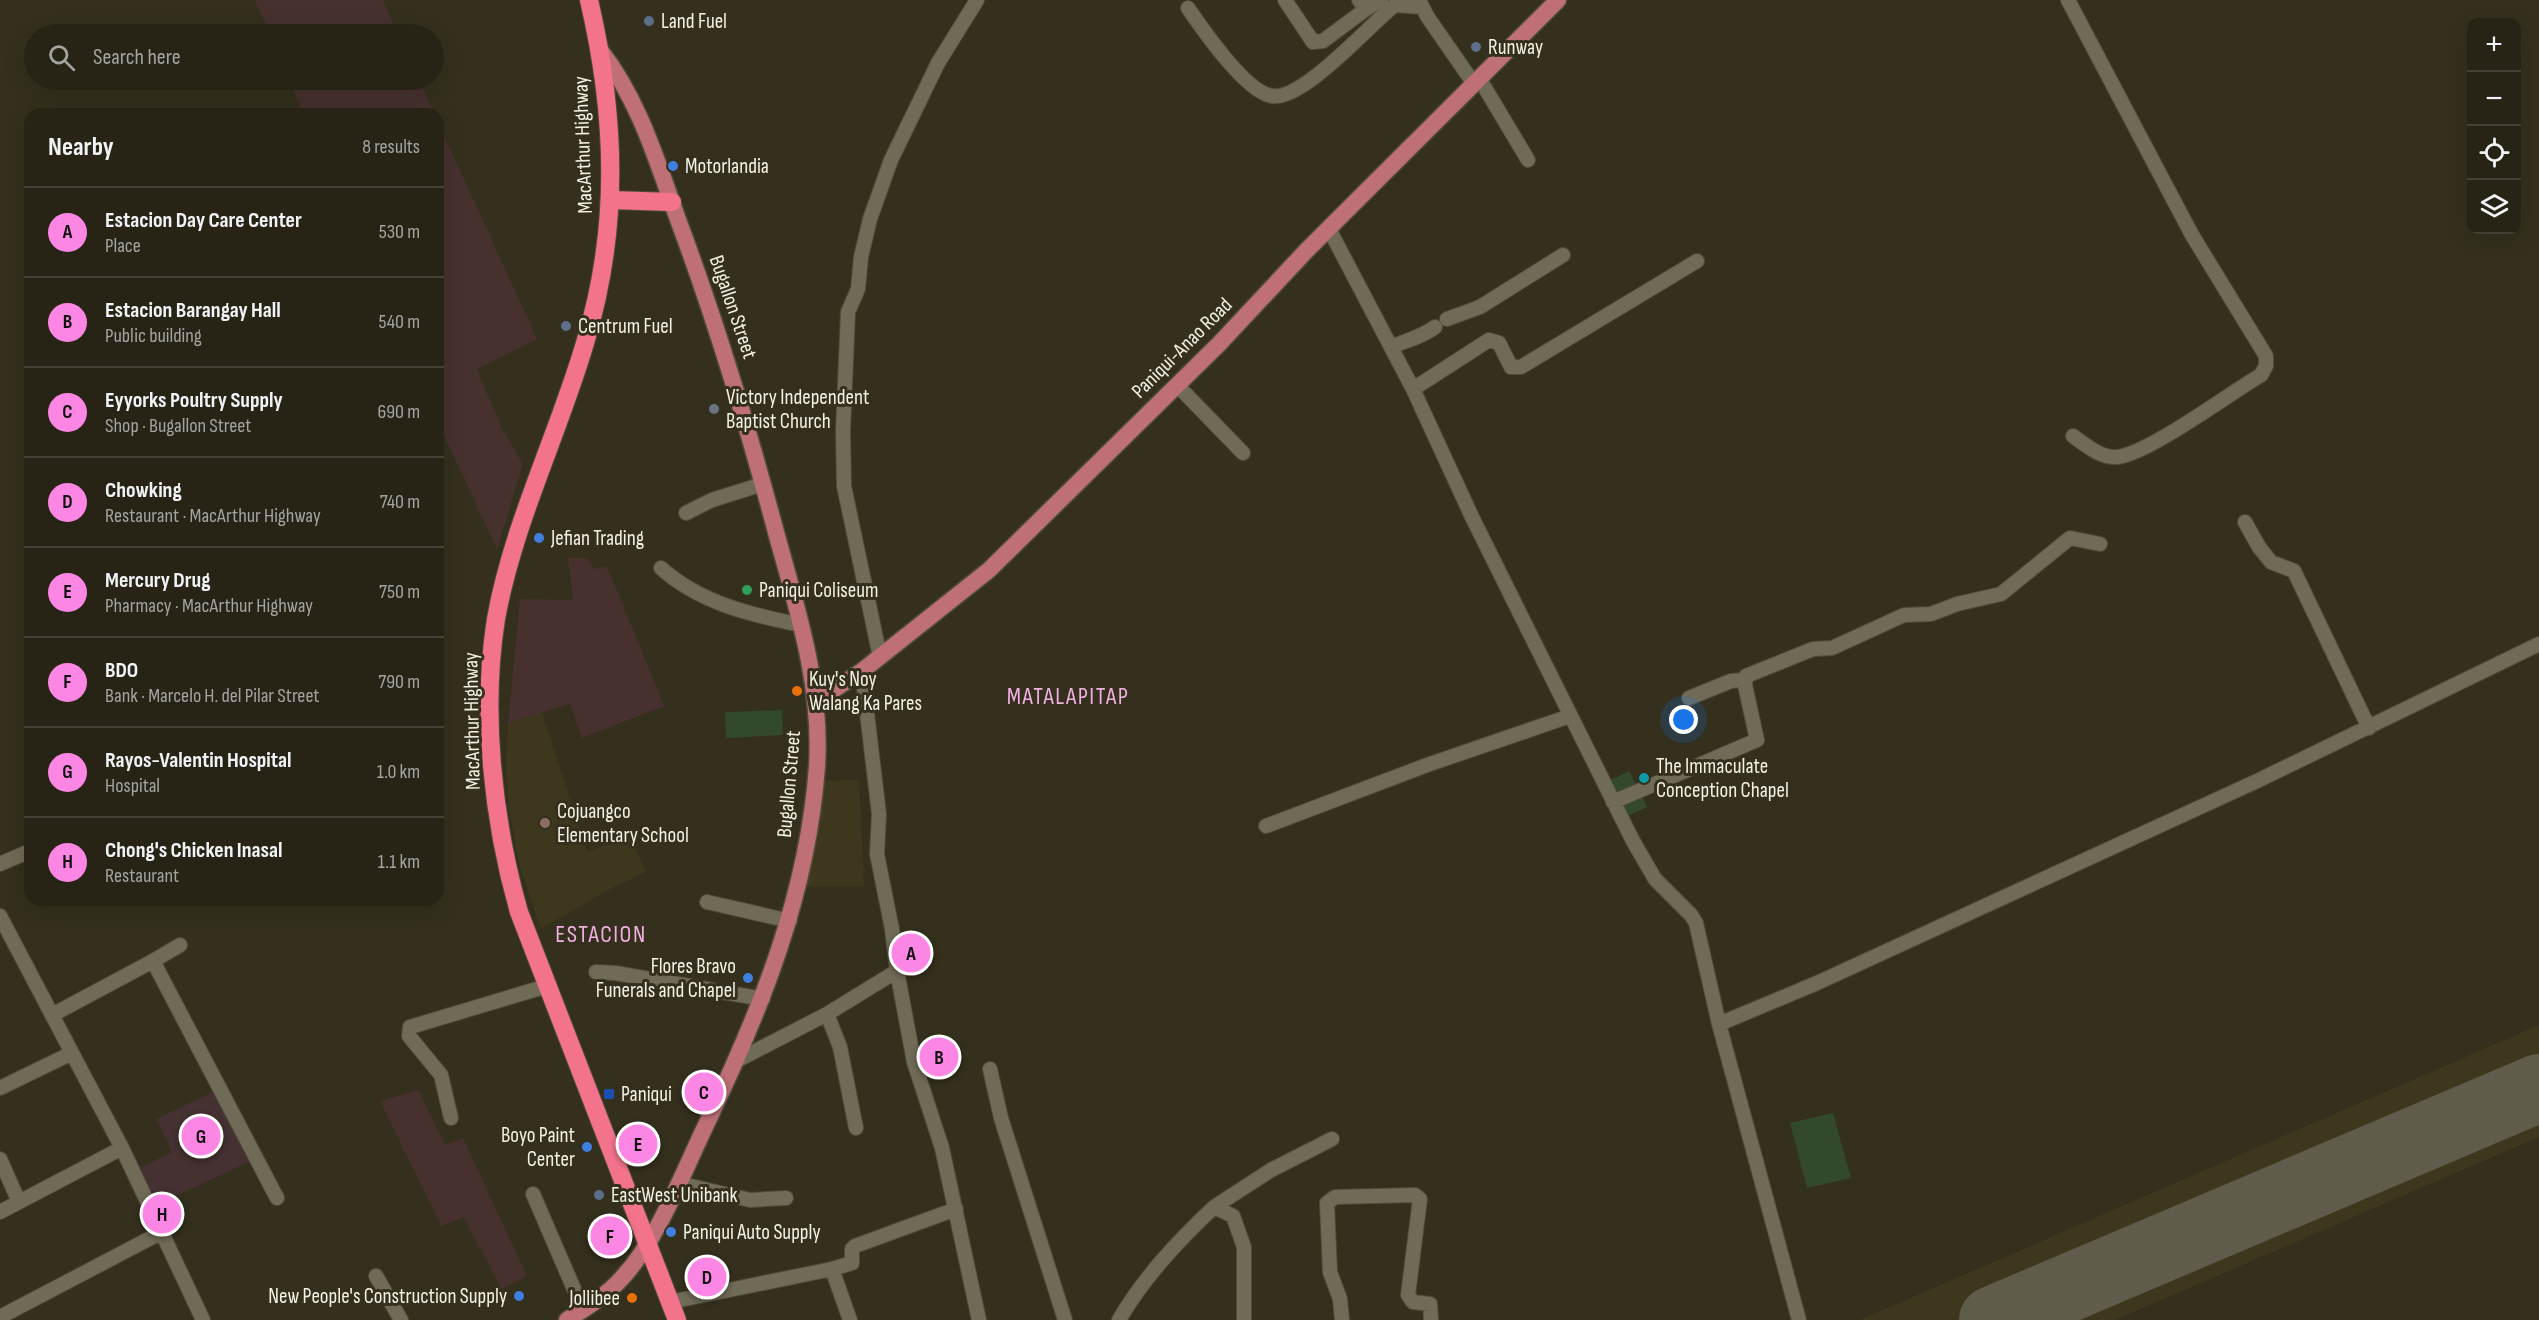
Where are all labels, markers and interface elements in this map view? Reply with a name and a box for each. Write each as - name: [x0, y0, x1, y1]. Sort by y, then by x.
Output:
- place label: Land Fuel: [661, 9, 727, 34]
- marker: Land Fuel: [642, 14, 656, 28]
- map controls: [2467, 18, 2521, 234]
- button: +: [2467, 18, 2521, 72]
- search box: [24, 24, 444, 90]
- place label: Runway: [1488, 35, 1543, 60]
- marker: Runway: [1469, 40, 1483, 54]
- icon: search: [45, 41, 78, 74]
- text: Search here: [93, 44, 180, 71]
- button: −: [2467, 72, 2521, 126]
- street label: MacArthur Highway: [568, 76, 598, 214]
- button: locate: [2467, 126, 2521, 180]
- text: Nearby: [48, 132, 114, 163]
- text: 8 results: [362, 135, 420, 159]
- place label: Motorlandia: [685, 154, 769, 179]
- marker: Motorlandia: [666, 159, 680, 173]
- button: layers: [2467, 180, 2521, 234]
- text: Estacion Day Care Center: [105, 207, 302, 234]
- text: A: [63, 220, 72, 244]
- text: 530 m: [379, 220, 420, 244]
- text: Place: [105, 234, 141, 258]
- street label: Bugallon Street: [704, 252, 762, 362]
- street label: Paniqui-Anao Road: [1127, 293, 1237, 403]
- text: Estacion Barangay Hall: [105, 297, 281, 324]
- text: B: [63, 310, 72, 334]
- text: 540 m: [379, 310, 420, 334]
- place label: Centrum Fuel: [578, 314, 673, 339]
- marker: Centrum Fuel: [559, 319, 573, 333]
- text: Public building: [105, 324, 202, 348]
- place label: Victory Independent Baptist Church: [726, 385, 870, 434]
- text: Eyyorks Poultry Supply: [105, 387, 283, 414]
- text: C: [62, 400, 73, 424]
- text: 690 m: [378, 400, 420, 424]
- marker: Victory Independent Baptist Church: [707, 402, 721, 416]
- text: Shop · Bugallon Street: [105, 414, 251, 438]
- text: Chowking: [105, 477, 182, 504]
- text: D: [62, 490, 73, 514]
- text: 740 m: [380, 490, 420, 514]
- text: Restaurant · MacArthur Highway: [105, 504, 321, 528]
- place label: Jefian Trading: [550, 526, 644, 551]
- marker: Jefian Trading: [532, 531, 546, 545]
- text: Mercury Drug: [105, 567, 210, 594]
- place label: Paniqui Coliseum: [759, 578, 879, 603]
- text: E: [63, 580, 72, 604]
- text: 750 m: [379, 580, 420, 604]
- marker: Paniqui Coliseum: [740, 583, 754, 597]
- text: Pharmacy · MacArthur Highway: [105, 594, 313, 618]
- street label: MacArthur Highway: [458, 652, 486, 790]
- text: BDO: [105, 657, 138, 684]
- place label: Kuy's Noy Walang Ka Pares: [809, 667, 922, 716]
- text: F: [63, 670, 72, 694]
- text: 790 m: [378, 670, 420, 694]
- district label: MATALAPITAP: [1007, 682, 1129, 711]
- text: Bank · Marcelo H. del Pilar Street: [105, 684, 319, 708]
- marker: Kuy's Noy Walang Ka Pares: [790, 684, 804, 698]
- your location: [1669, 705, 1698, 734]
- street label: Bugallon Street: [772, 729, 806, 839]
- text: Rayos-Valentin Hospital: [105, 747, 292, 774]
- place label: The Immaculate Conception Chapel: [1656, 754, 1789, 803]
- text: G: [62, 760, 73, 784]
- text: 1.0 km: [377, 760, 420, 784]
- marker: The Immaculate Conception Chapel: [1637, 771, 1651, 785]
- text: Hospital: [105, 774, 160, 798]
- place label: Cojuangco Elementary School: [557, 799, 689, 848]
- marker: Cojuangco Elementary School: [538, 816, 552, 830]
- text: Chong's Chicken Inasal: [105, 837, 282, 864]
- text: H: [62, 850, 73, 874]
- text: 1.1 km: [378, 850, 420, 874]
- text: Restaurant: [105, 864, 179, 888]
- district label: ESTACION: [555, 920, 647, 949]
- pin: A: [892, 930, 930, 976]
- place label: Flores Bravo Funerals and Chapel: [596, 954, 736, 1003]
- marker: Flores Bravo Funerals and Chapel: [741, 971, 755, 985]
- pin: B: [920, 1034, 958, 1080]
- pin: C: [684, 1070, 724, 1114]
- place label: Paniqui: [621, 1082, 672, 1107]
- marker: Paniqui: [602, 1087, 616, 1101]
- pin: G: [182, 1114, 220, 1158]
- pin: E: [618, 1122, 658, 1166]
- place label: Boyo Paint Center: [501, 1123, 575, 1172]
- marker: Boyo Paint Center: [580, 1140, 594, 1154]
- place label: EastWest Unibank: [611, 1183, 737, 1208]
- marker: EastWest Unibank: [592, 1188, 606, 1202]
- pin: H: [142, 1192, 182, 1236]
- pin: F: [590, 1214, 630, 1258]
- place label: Paniqui Auto Supply: [683, 1220, 821, 1245]
- marker: Paniqui Auto Supply: [664, 1225, 678, 1239]
- pin: D: [688, 1254, 726, 1300]
- place label: New People's Construction Supply: [268, 1284, 507, 1309]
- place label: Jollibee: [568, 1286, 620, 1311]
- marker: New People's Construction Supply: [512, 1289, 526, 1303]
- marker: Jollibee: [625, 1291, 639, 1305]

